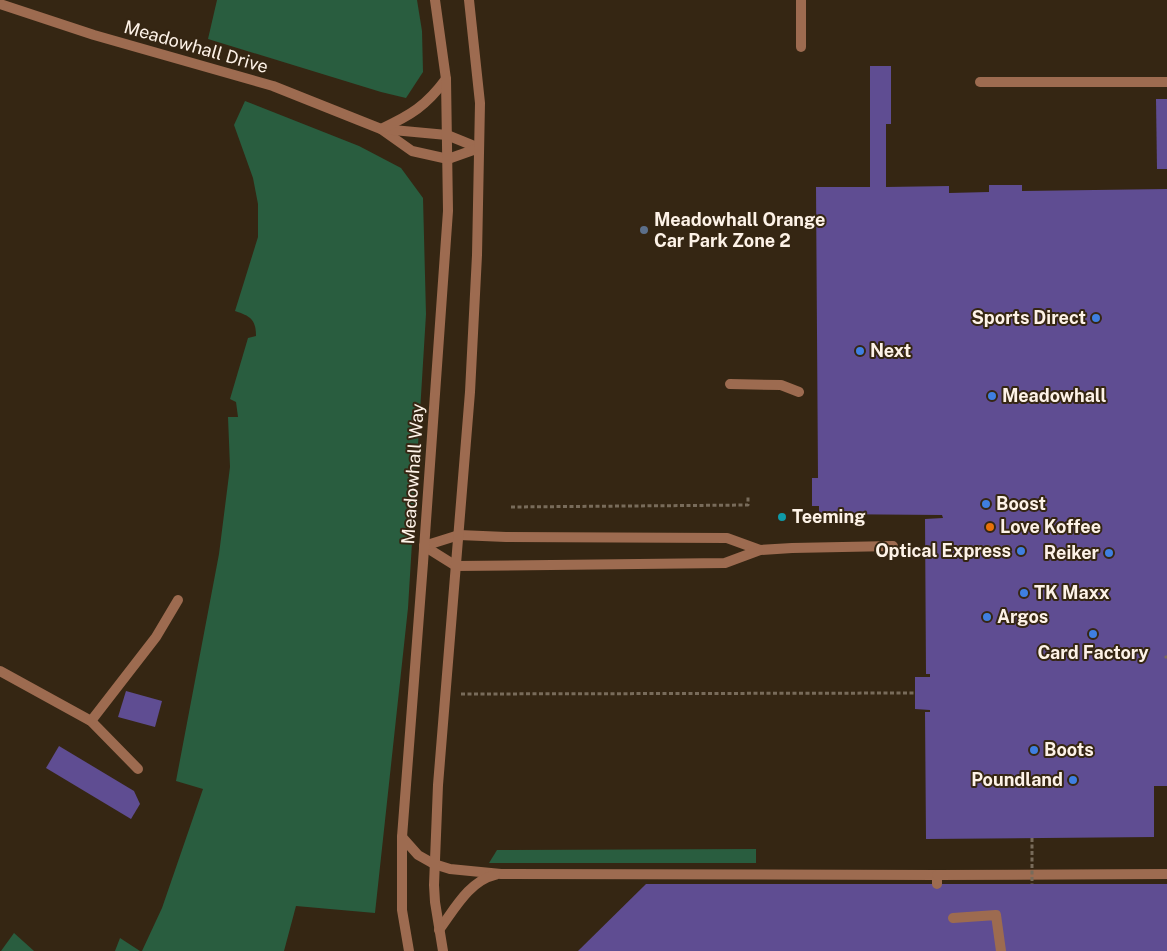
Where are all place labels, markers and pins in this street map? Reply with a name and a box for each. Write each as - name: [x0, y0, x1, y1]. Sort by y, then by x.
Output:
- place label: Meadowhall Orange Car Park Zone 2: [654, 209, 825, 251]
- marker: Meadowhall Orange Car Park Zone 2: [638, 224, 650, 236]
- place label: Sports Direct: [971, 307, 1086, 328]
- marker: Sports Direct: [1090, 312, 1102, 324]
- place label: Next: [870, 340, 911, 361]
- marker: Next: [854, 345, 866, 357]
- place label: Meadowhall: [1002, 385, 1106, 406]
- marker: Meadowhall: [986, 390, 998, 402]
- place label: Boost: [996, 493, 1046, 514]
- marker: Boost: [980, 498, 992, 510]
- place label: Teeming: [792, 506, 865, 527]
- marker: Teeming: [776, 511, 788, 523]
- place label: Love Koffee: [1000, 516, 1101, 537]
- marker: Love Koffee: [984, 521, 996, 533]
- place label: Optical Express: [875, 540, 1011, 561]
- place label: Reiker: [1044, 542, 1100, 563]
- marker: Optical Express: [1015, 545, 1027, 557]
- marker: Reiker: [1103, 547, 1115, 559]
- place label: TK Maxx: [1034, 582, 1110, 603]
- marker: TK Maxx: [1018, 587, 1030, 599]
- place label: Argos: [997, 606, 1048, 627]
- marker: Argos: [981, 611, 993, 623]
- marker: Card Factory: [1087, 628, 1099, 640]
- place label: Card Factory: [1037, 642, 1149, 663]
- place label: Boots: [1044, 739, 1094, 760]
- marker: Boots: [1028, 744, 1040, 756]
- place label: Poundland: [971, 769, 1063, 790]
- marker: Poundland: [1067, 774, 1079, 786]

